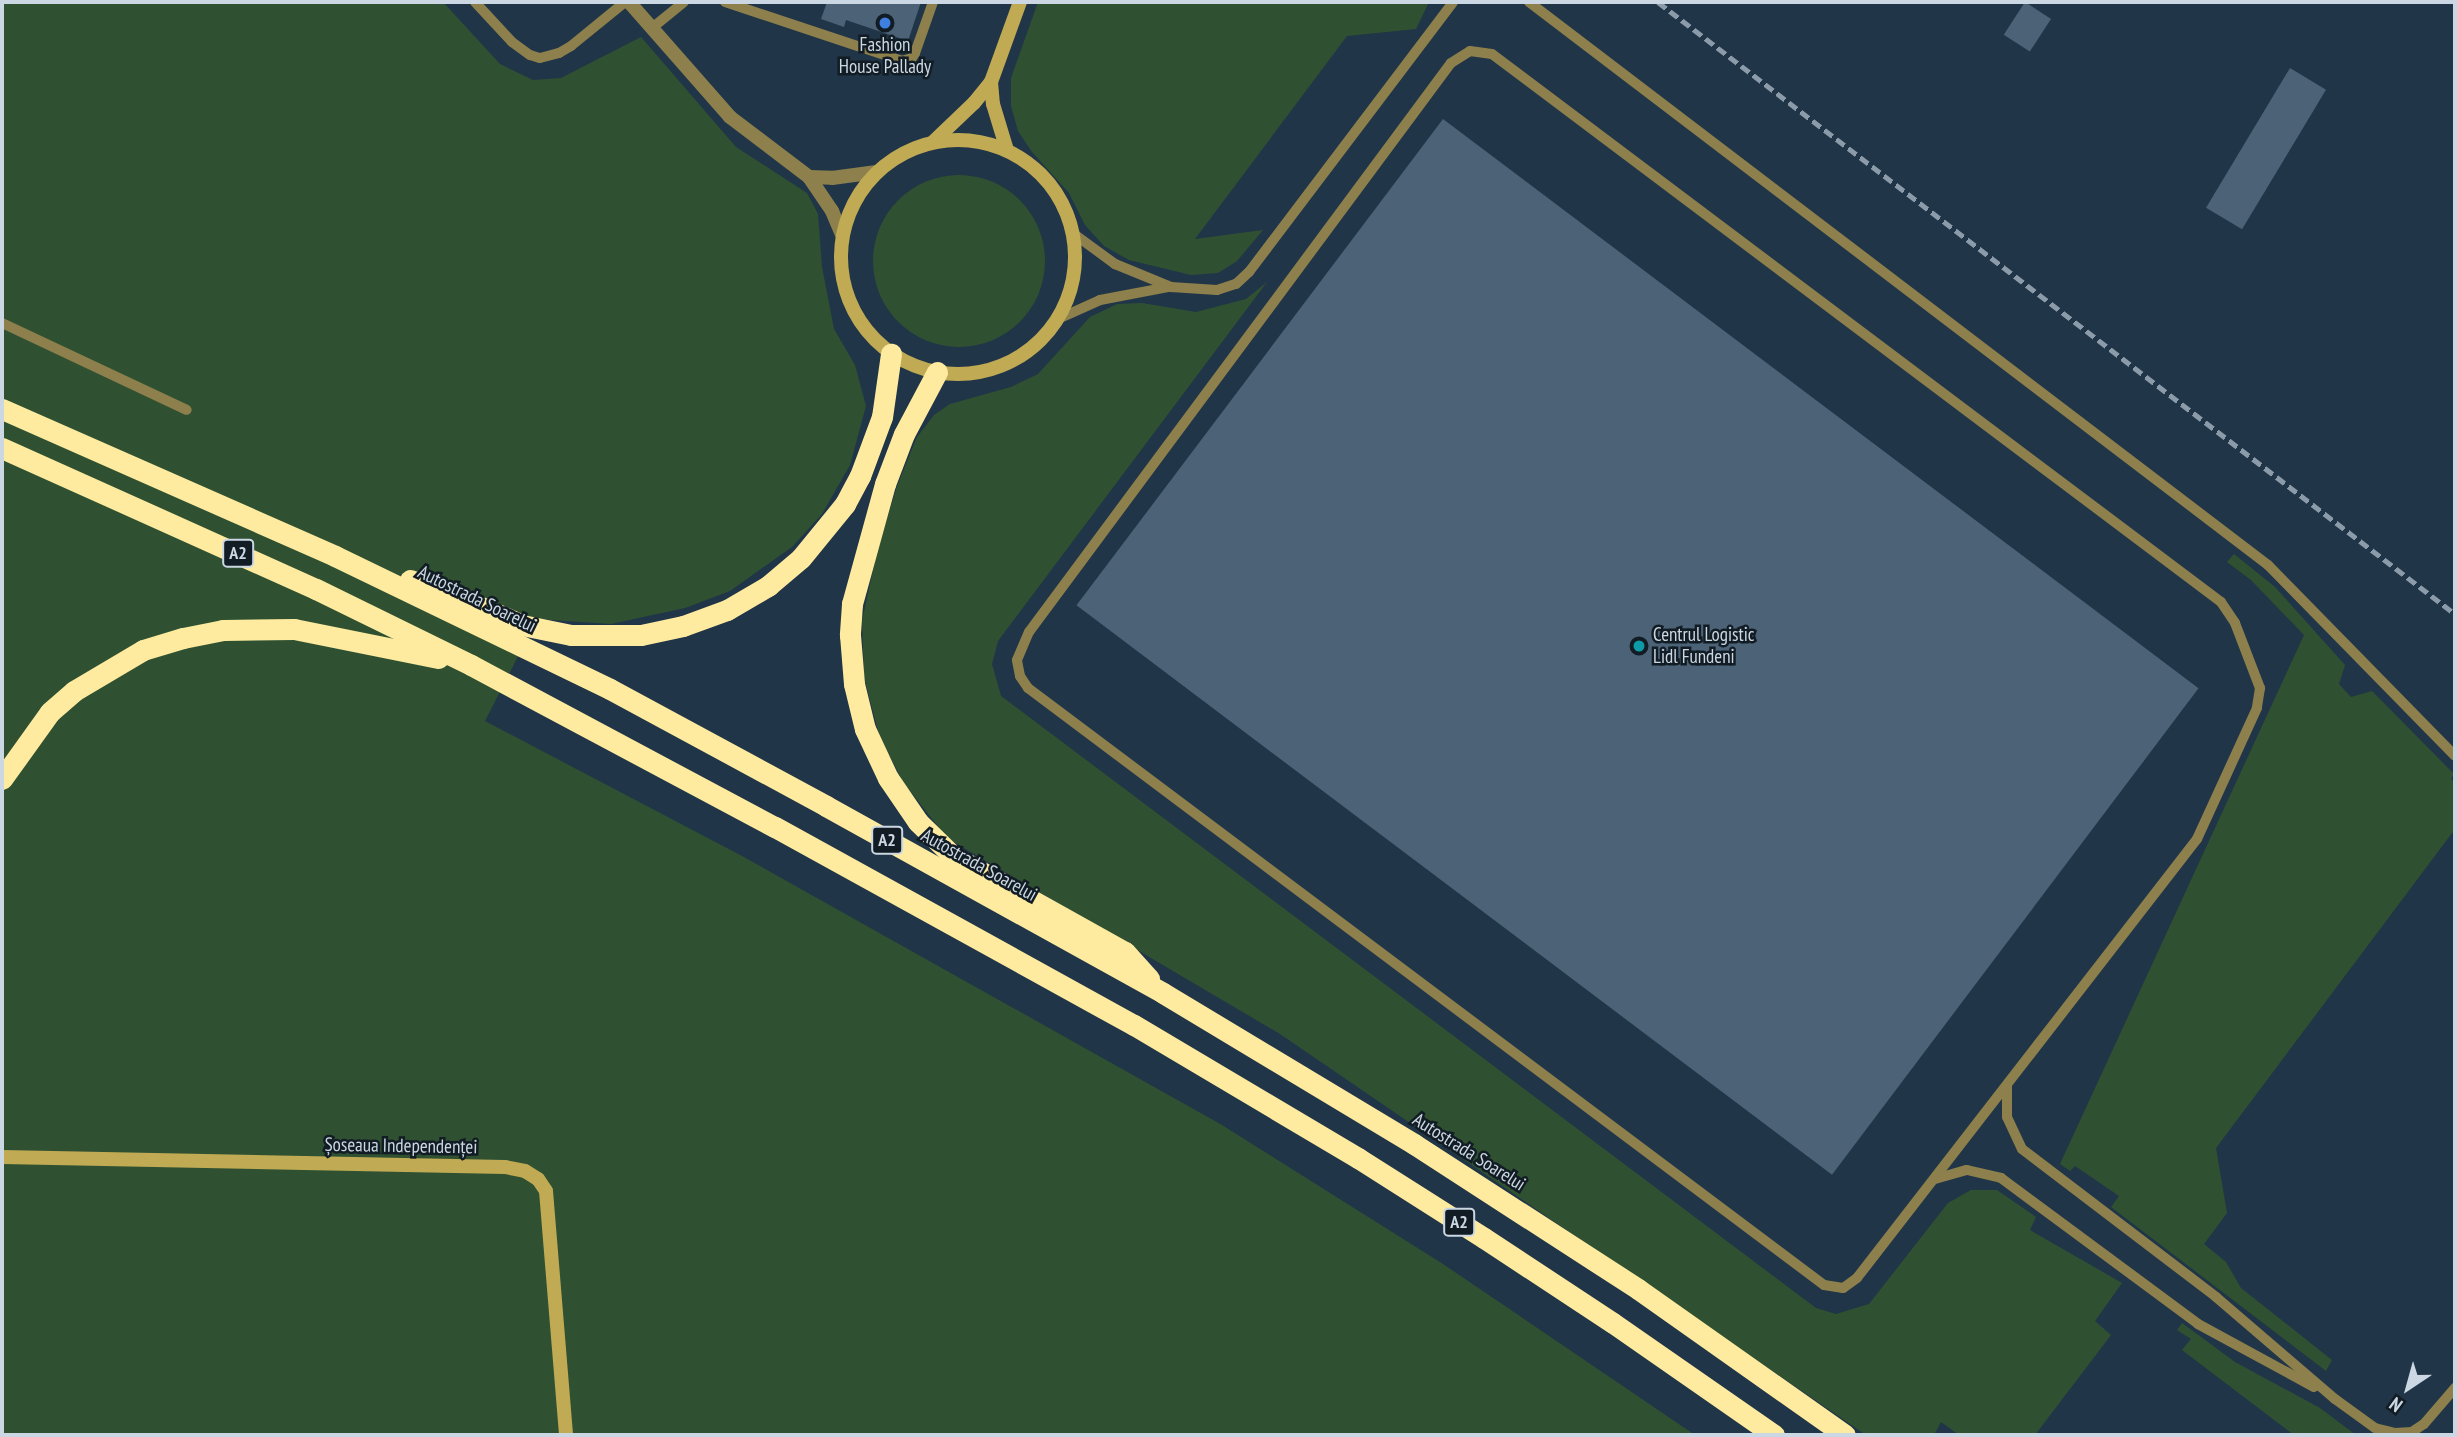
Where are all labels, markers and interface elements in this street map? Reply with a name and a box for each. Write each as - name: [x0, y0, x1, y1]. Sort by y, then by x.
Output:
- marker: Fashion House Pallady: [877, 15, 893, 31]
- place label: Fashion House Pallady: [839, 34, 931, 78]
- road number: A2: [220, 538, 256, 568]
- street label: Autostrada Soarelui: [414, 561, 540, 637]
- place label: Centrul Logistic Lidl Fundeni: [1653, 624, 1755, 668]
- marker: Centrul Logistic Lidl Fundeni: [1631, 638, 1647, 654]
- street label: Autostrada Soarelui: [917, 824, 1041, 906]
- road number: A2: [870, 826, 904, 854]
- street label: Autostrada Soarelui: [1408, 1108, 1530, 1196]
- street label: Șoseaua Independenței: [324, 1133, 478, 1159]
- road number: A2: [1442, 1208, 1476, 1237]
- north arrow: [2373, 1353, 2443, 1423]
- text: N: [2384, 1392, 2407, 1418]

